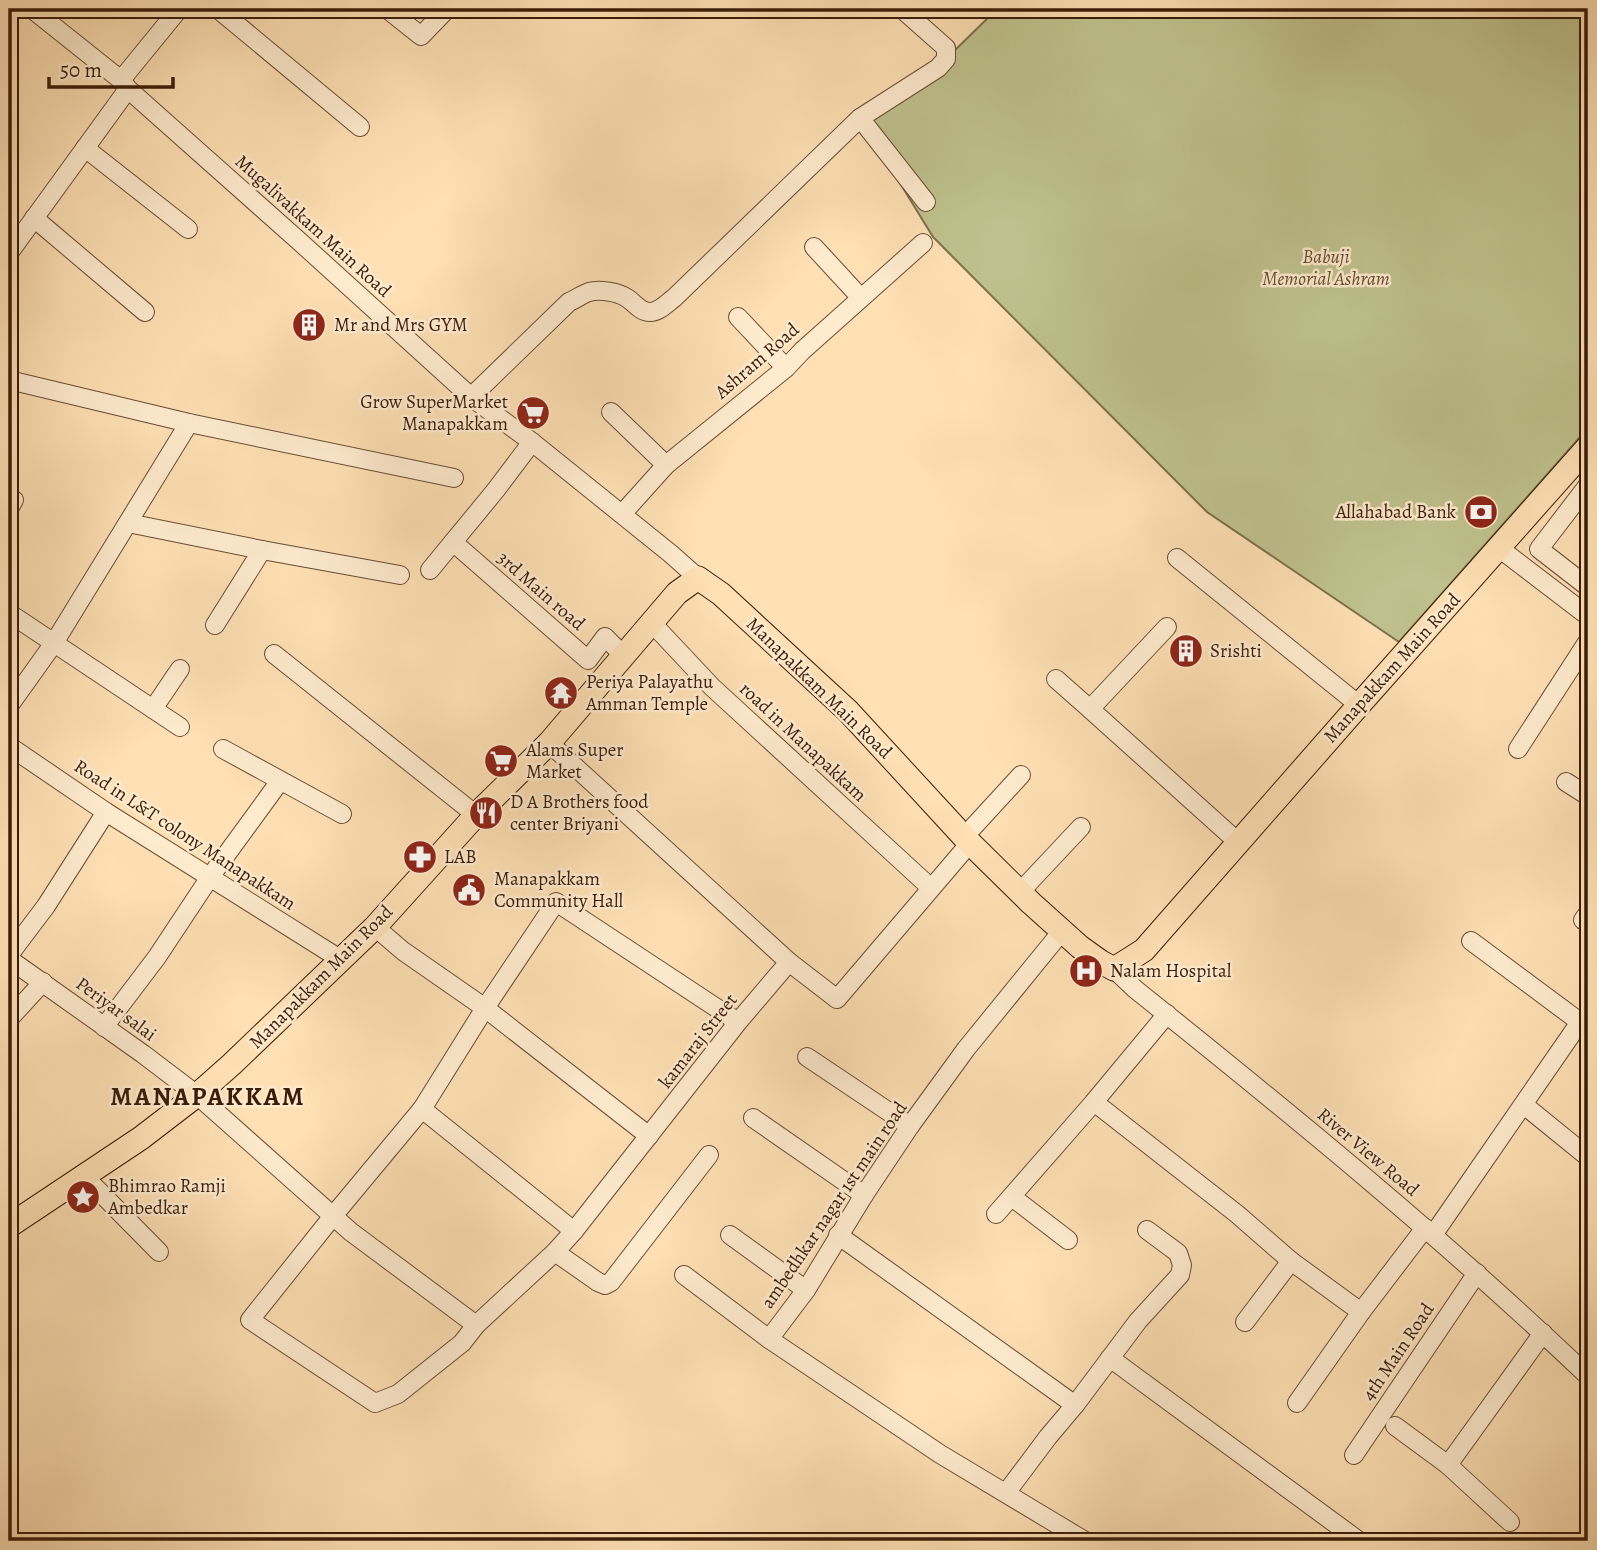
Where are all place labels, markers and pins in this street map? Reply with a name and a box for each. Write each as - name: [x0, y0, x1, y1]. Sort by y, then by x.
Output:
- building icon: Mr and Mrs GYM: [290, 306, 328, 344]
- place label: Mr and Mrs GYM: [334, 312, 468, 338]
- place label: Grow SuperMarket Manapakkam: [360, 389, 508, 437]
- supermarket icon: Grow SuperMarket Manapakkam: [514, 394, 552, 432]
- bank icon: Allahabad Bank: [1462, 493, 1500, 531]
- place label: Allahabad Bank: [1335, 499, 1457, 525]
- building icon: Srishti: [1167, 632, 1205, 670]
- place label: Srishti: [1210, 638, 1262, 664]
- place label: Periya Palayathu Amman Temple: [585, 669, 714, 717]
- temple icon: Periya Palayathu Amman Temple: [542, 674, 580, 712]
- place label: Alams Super Market: [525, 737, 624, 785]
- supermarket icon: Alams Super Market: [482, 742, 520, 780]
- place label: D A Brothers food center Briyani: [510, 789, 649, 837]
- restaurant icon: D A Brothers food center Briyani: [467, 794, 505, 832]
- pharmacy icon: LAB: [401, 838, 439, 876]
- place label: LAB: [444, 844, 477, 870]
- place label: Manapakkam Community Hall: [494, 866, 624, 914]
- public building icon: Manapakkam Community Hall: [450, 871, 488, 909]
- hospital icon: Nalam Hospital: [1067, 952, 1105, 990]
- place label: Nalam Hospital: [1110, 958, 1232, 984]
- place label: Bhimrao Ramji Ambedkar: [107, 1173, 226, 1221]
- place icon: Bhimrao Ramji Ambedkar: [64, 1178, 102, 1216]

